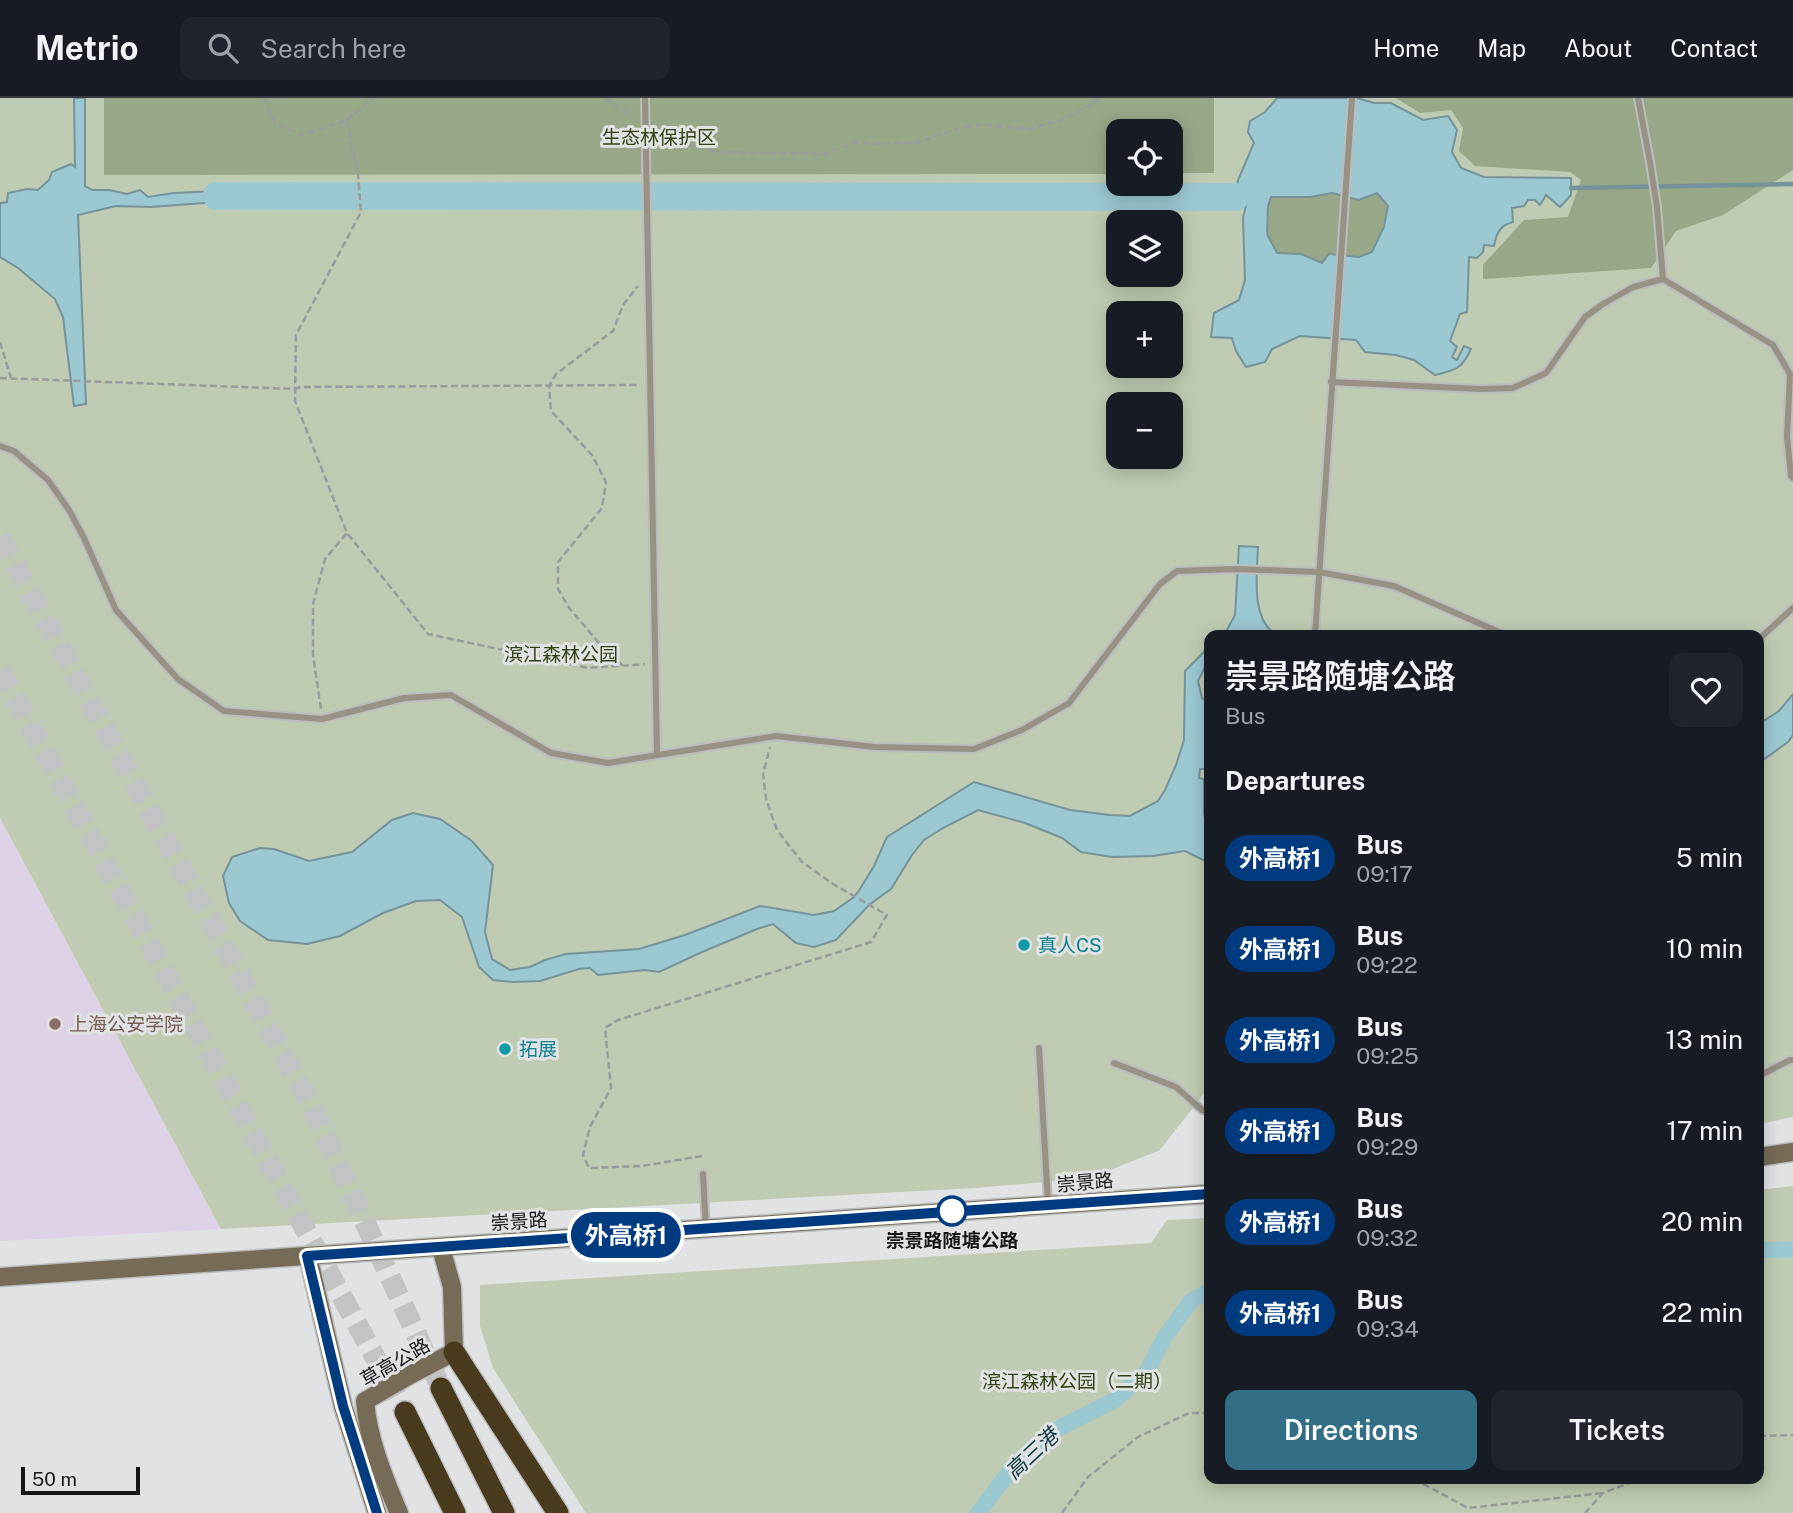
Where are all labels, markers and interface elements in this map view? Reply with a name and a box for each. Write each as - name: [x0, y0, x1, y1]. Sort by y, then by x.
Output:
- search box: [180, 17, 670, 80]
- text: Metrio: [35, 29, 138, 67]
- icon: search: [204, 29, 242, 67]
- text: Search here: [260, 33, 406, 64]
- text: Home: [1373, 34, 1439, 62]
- text: Map: [1477, 34, 1526, 62]
- text: About: [1564, 34, 1632, 62]
- text: Contact: [1670, 34, 1758, 62]
- map controls: [1106, 119, 1183, 469]
- button: locate: [1106, 119, 1183, 196]
- park label: 生态林保护区: [602, 126, 716, 148]
- button: layers: [1106, 210, 1183, 287]
- button: +: [1106, 301, 1183, 378]
- button: −: [1106, 392, 1183, 469]
- park label: 滨江森林公园: [504, 643, 618, 665]
- button: heart: [1669, 653, 1743, 727]
- text: 崇景路随塘公路: [1225, 657, 1456, 695]
- text: Bus: [1225, 702, 1265, 729]
- text: Departures: [1225, 765, 1365, 796]
- text: Bus: [1356, 829, 1403, 860]
- text: 5 min: [1676, 842, 1743, 873]
- text: 外高桥1: [1239, 844, 1321, 872]
- text: 09:17: [1356, 860, 1413, 887]
- text: Bus: [1356, 920, 1403, 951]
- text: 10 min: [1666, 933, 1743, 964]
- place label: 真人CS: [1038, 934, 1102, 956]
- text: 外高桥1: [1239, 935, 1321, 963]
- marker: 真人CS: [1016, 937, 1032, 953]
- text: 09:22: [1356, 951, 1418, 978]
- text: Bus: [1356, 1011, 1403, 1042]
- place label: 上海公安学院: [69, 1013, 183, 1035]
- marker: 上海公安学院: [47, 1016, 63, 1032]
- text: 13 min: [1666, 1024, 1743, 1055]
- text: 外高桥1: [1239, 1026, 1321, 1054]
- place label: 拓展: [519, 1038, 557, 1060]
- marker: 拓展: [497, 1041, 513, 1057]
- text: 09:25: [1356, 1042, 1419, 1069]
- text: Bus: [1356, 1102, 1403, 1133]
- text: 17 min: [1666, 1115, 1743, 1146]
- text: 外高桥1: [1239, 1117, 1321, 1145]
- text: 09:29: [1356, 1133, 1418, 1160]
- street label: 崇景路: [1056, 1169, 1114, 1195]
- text: Bus: [1356, 1193, 1403, 1224]
- marker: 崇景路随塘公路: [937, 1196, 967, 1226]
- text: 20 min: [1661, 1206, 1743, 1237]
- street label: 崇景路: [490, 1208, 548, 1234]
- text: 外高桥1: [1239, 1208, 1321, 1236]
- line badge: 外高桥1: [577, 1212, 675, 1258]
- text: 外高桥1: [585, 1221, 667, 1249]
- text: 09:32: [1356, 1224, 1418, 1251]
- place label: 崇景路随塘公路: [885, 1229, 1019, 1251]
- text: Bus: [1356, 1284, 1403, 1315]
- text: 22 min: [1662, 1297, 1743, 1328]
- text: 外高桥1: [1239, 1299, 1321, 1327]
- text: 09:34: [1356, 1315, 1419, 1342]
- street label: 草高公路: [357, 1333, 433, 1391]
- park label: 滨江森林公园（二期）: [982, 1370, 1172, 1392]
- button: Directions: [1225, 1390, 1477, 1470]
- button: Tickets: [1491, 1390, 1743, 1470]
- water label: 高三港: [1000, 1421, 1065, 1484]
- scale bar: [21, 1464, 140, 1496]
- text: 50 m: [32, 1468, 77, 1490]

